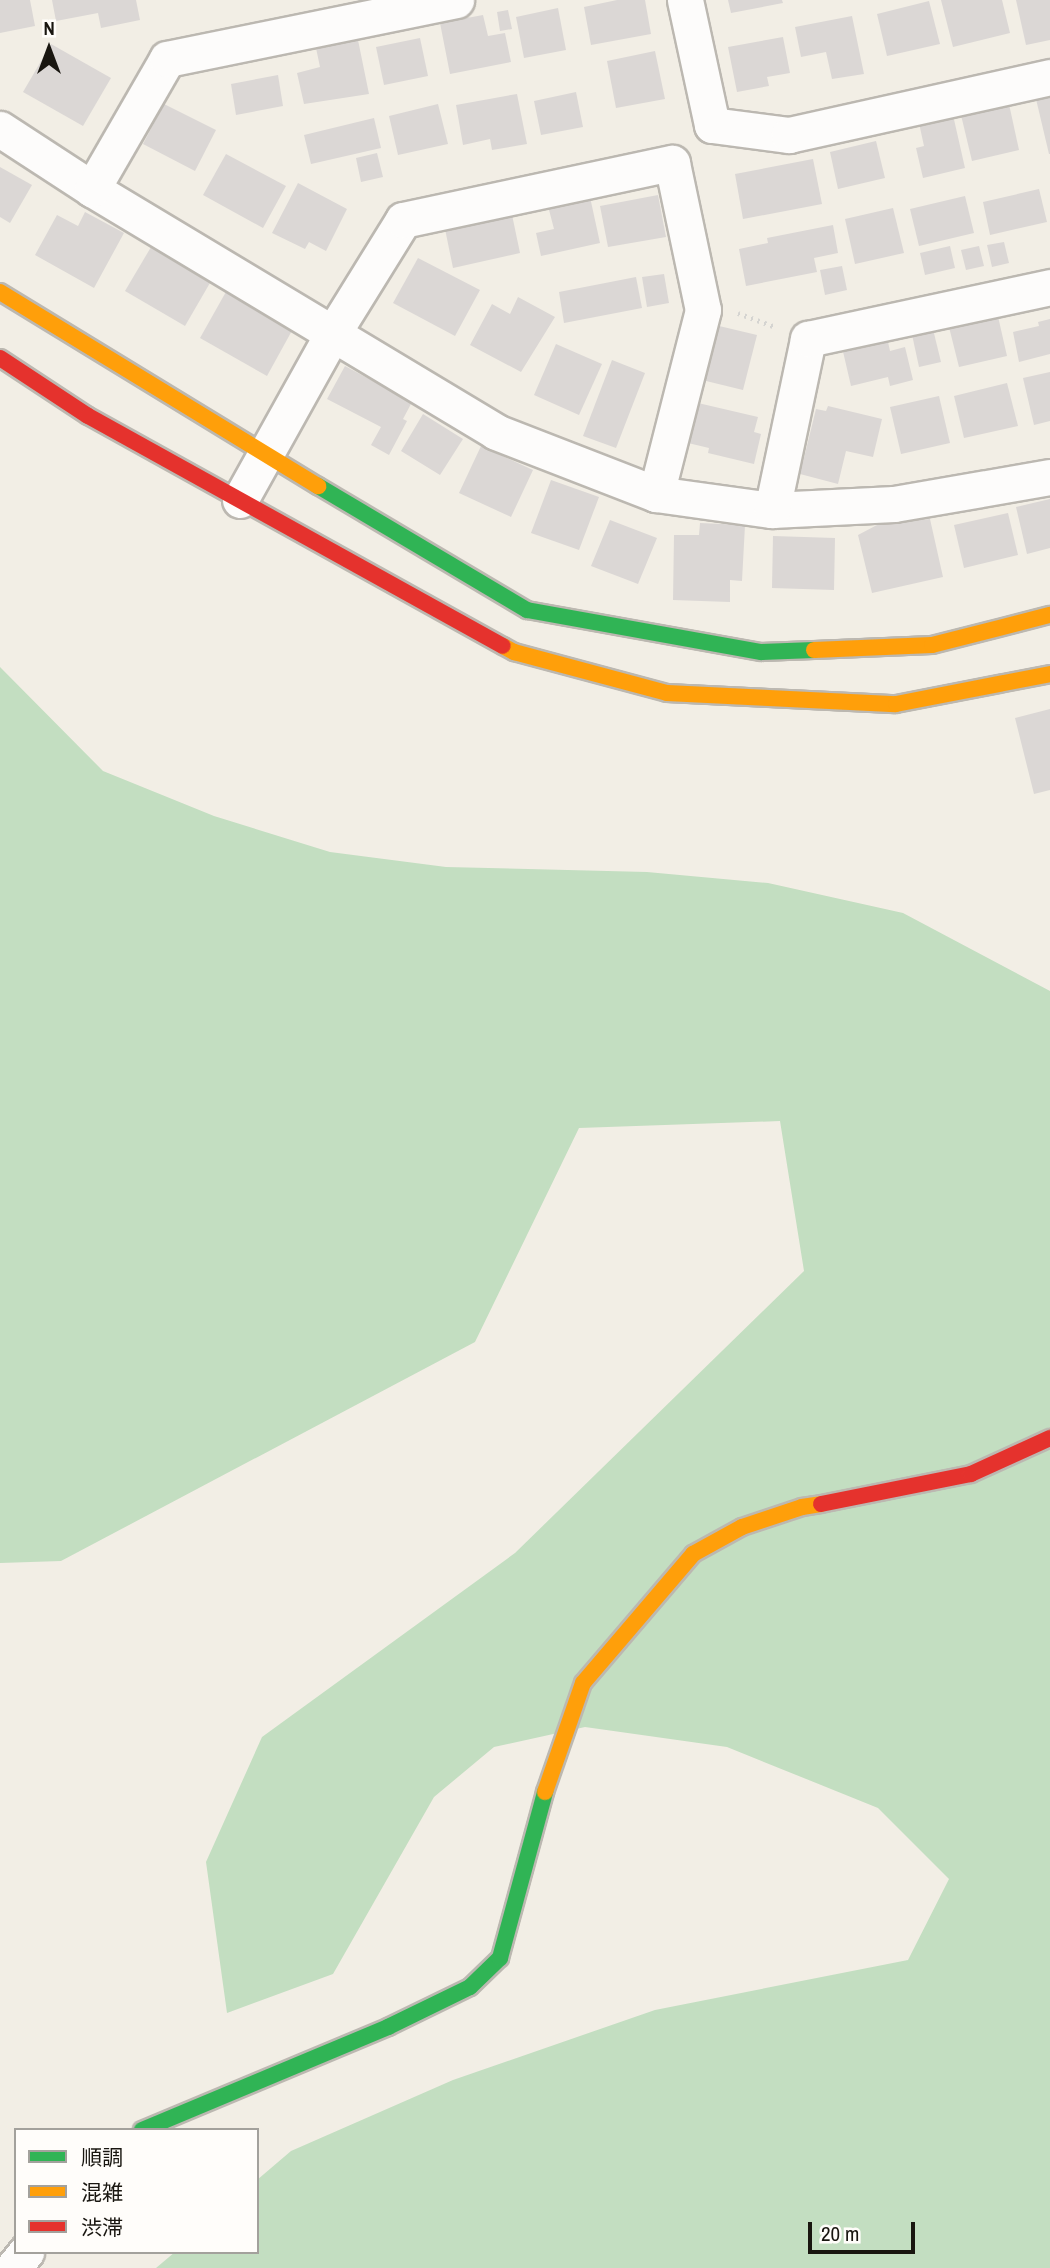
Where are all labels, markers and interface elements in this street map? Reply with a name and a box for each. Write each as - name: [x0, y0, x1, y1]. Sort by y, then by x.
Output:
- north arrow: [14, 14, 84, 84]
- text: N: [43, 15, 55, 41]
- legend: [14, 2128, 259, 2254]
- text: 順調: [81, 2143, 123, 2172]
- text: 混雑: [81, 2178, 123, 2207]
- scale bar: [812, 2208, 919, 2252]
- text: 渋滞: [81, 2213, 123, 2242]
- text: 20 m: [821, 2219, 859, 2248]

